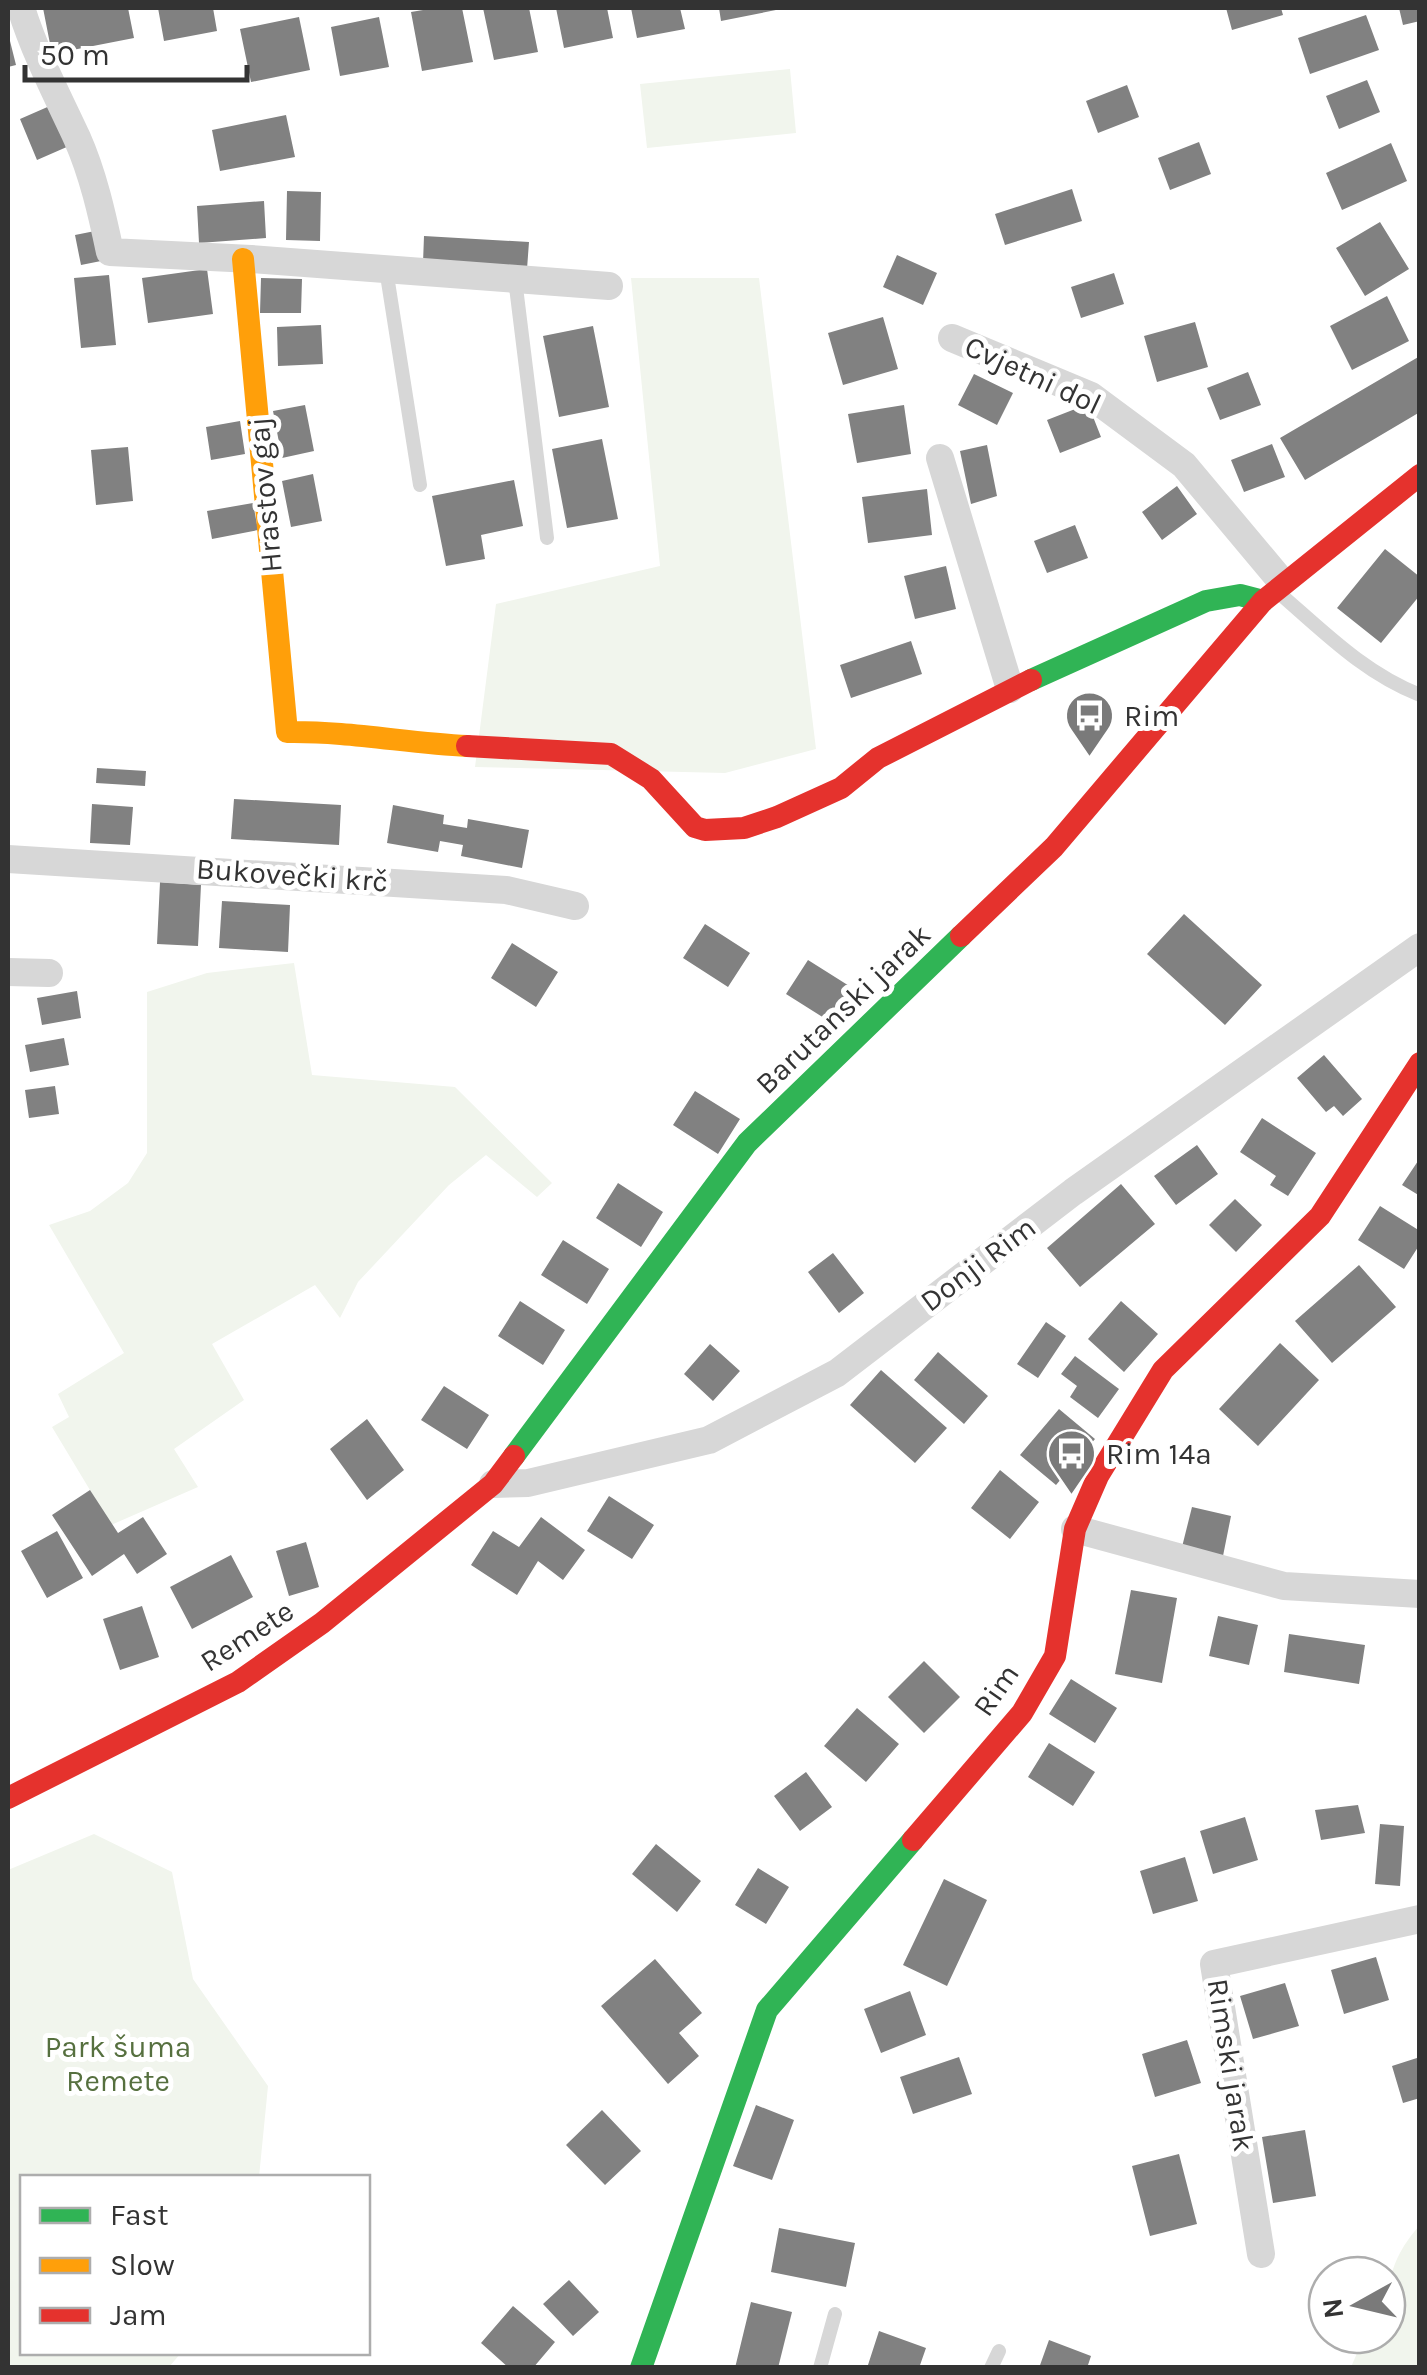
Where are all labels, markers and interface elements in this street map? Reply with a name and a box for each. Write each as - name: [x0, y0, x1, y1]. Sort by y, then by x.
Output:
- scale bar: [25, 20, 248, 82]
- text: 50 m: [40, 37, 110, 73]
- street label: Cvjetni dol: [959, 328, 1107, 422]
- street label: Hrastov gaj: [240, 416, 290, 574]
- bus stop icon: Rim: [1063, 690, 1115, 758]
- place label: Rim: [1124, 698, 1179, 734]
- street label: Bukovečki krč: [195, 850, 389, 900]
- street label: Barutanski jarak: [748, 917, 938, 1101]
- street label: Donji Rim: [913, 1209, 1043, 1319]
- bus stop icon: Rim 14a: [1045, 1428, 1097, 1496]
- place label: Rim 14a: [1106, 1436, 1212, 1472]
- street label: Remete: [194, 1593, 300, 1679]
- street label: Rim: [965, 1657, 1027, 1723]
- street label: Rimski jarak: [1200, 1976, 1262, 2154]
- park label: Park šuma Remete: [45, 2029, 191, 2099]
- legend: [20, 2175, 370, 2355]
- text: Fast: [110, 2197, 169, 2233]
- text: Slow: [110, 2247, 175, 2283]
- north arrow: [1307, 2255, 1407, 2355]
- text: N: [1315, 2296, 1350, 2321]
- text: Jam: [110, 2297, 167, 2333]

